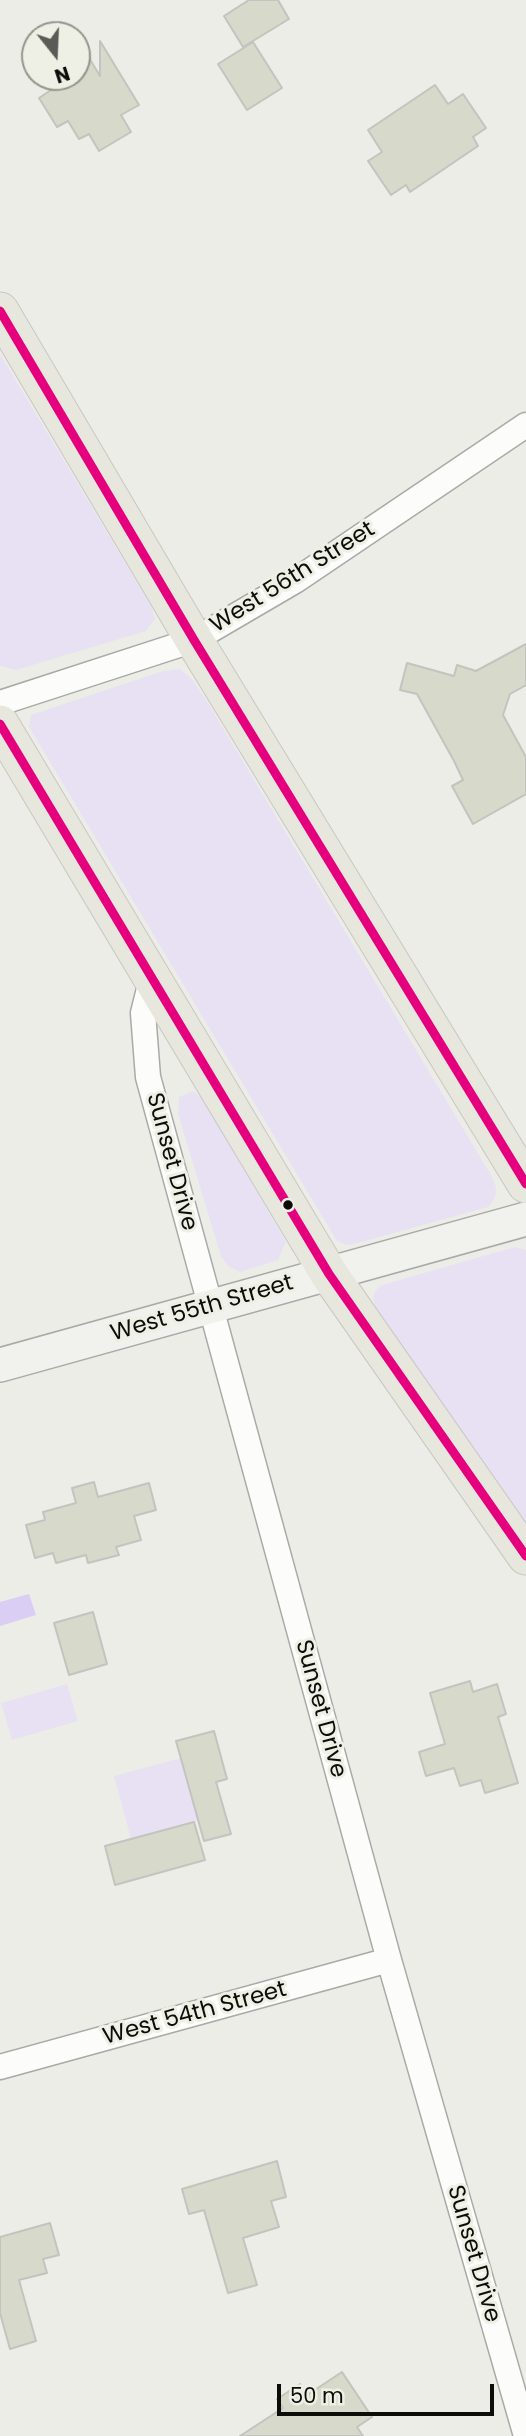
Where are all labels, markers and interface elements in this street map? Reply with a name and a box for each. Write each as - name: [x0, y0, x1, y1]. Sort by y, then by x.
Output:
- north arrow: [21, 21, 91, 91]
- text: N: [51, 59, 73, 90]
- street label: West 56th Street: [206, 516, 380, 640]
- street label: Sunset Drive: [139, 1090, 203, 1234]
- unlabelled marker: [281, 1198, 295, 1212]
- street label: West 55th Street: [108, 1270, 296, 1348]
- street label: Sunset Drive: [288, 1637, 352, 1781]
- street label: West 54th Street: [100, 1976, 290, 2052]
- street label: Sunset Drive: [440, 2182, 506, 2326]
- scale bar: [281, 2370, 498, 2414]
- text: 50 m: [290, 2381, 344, 2410]

